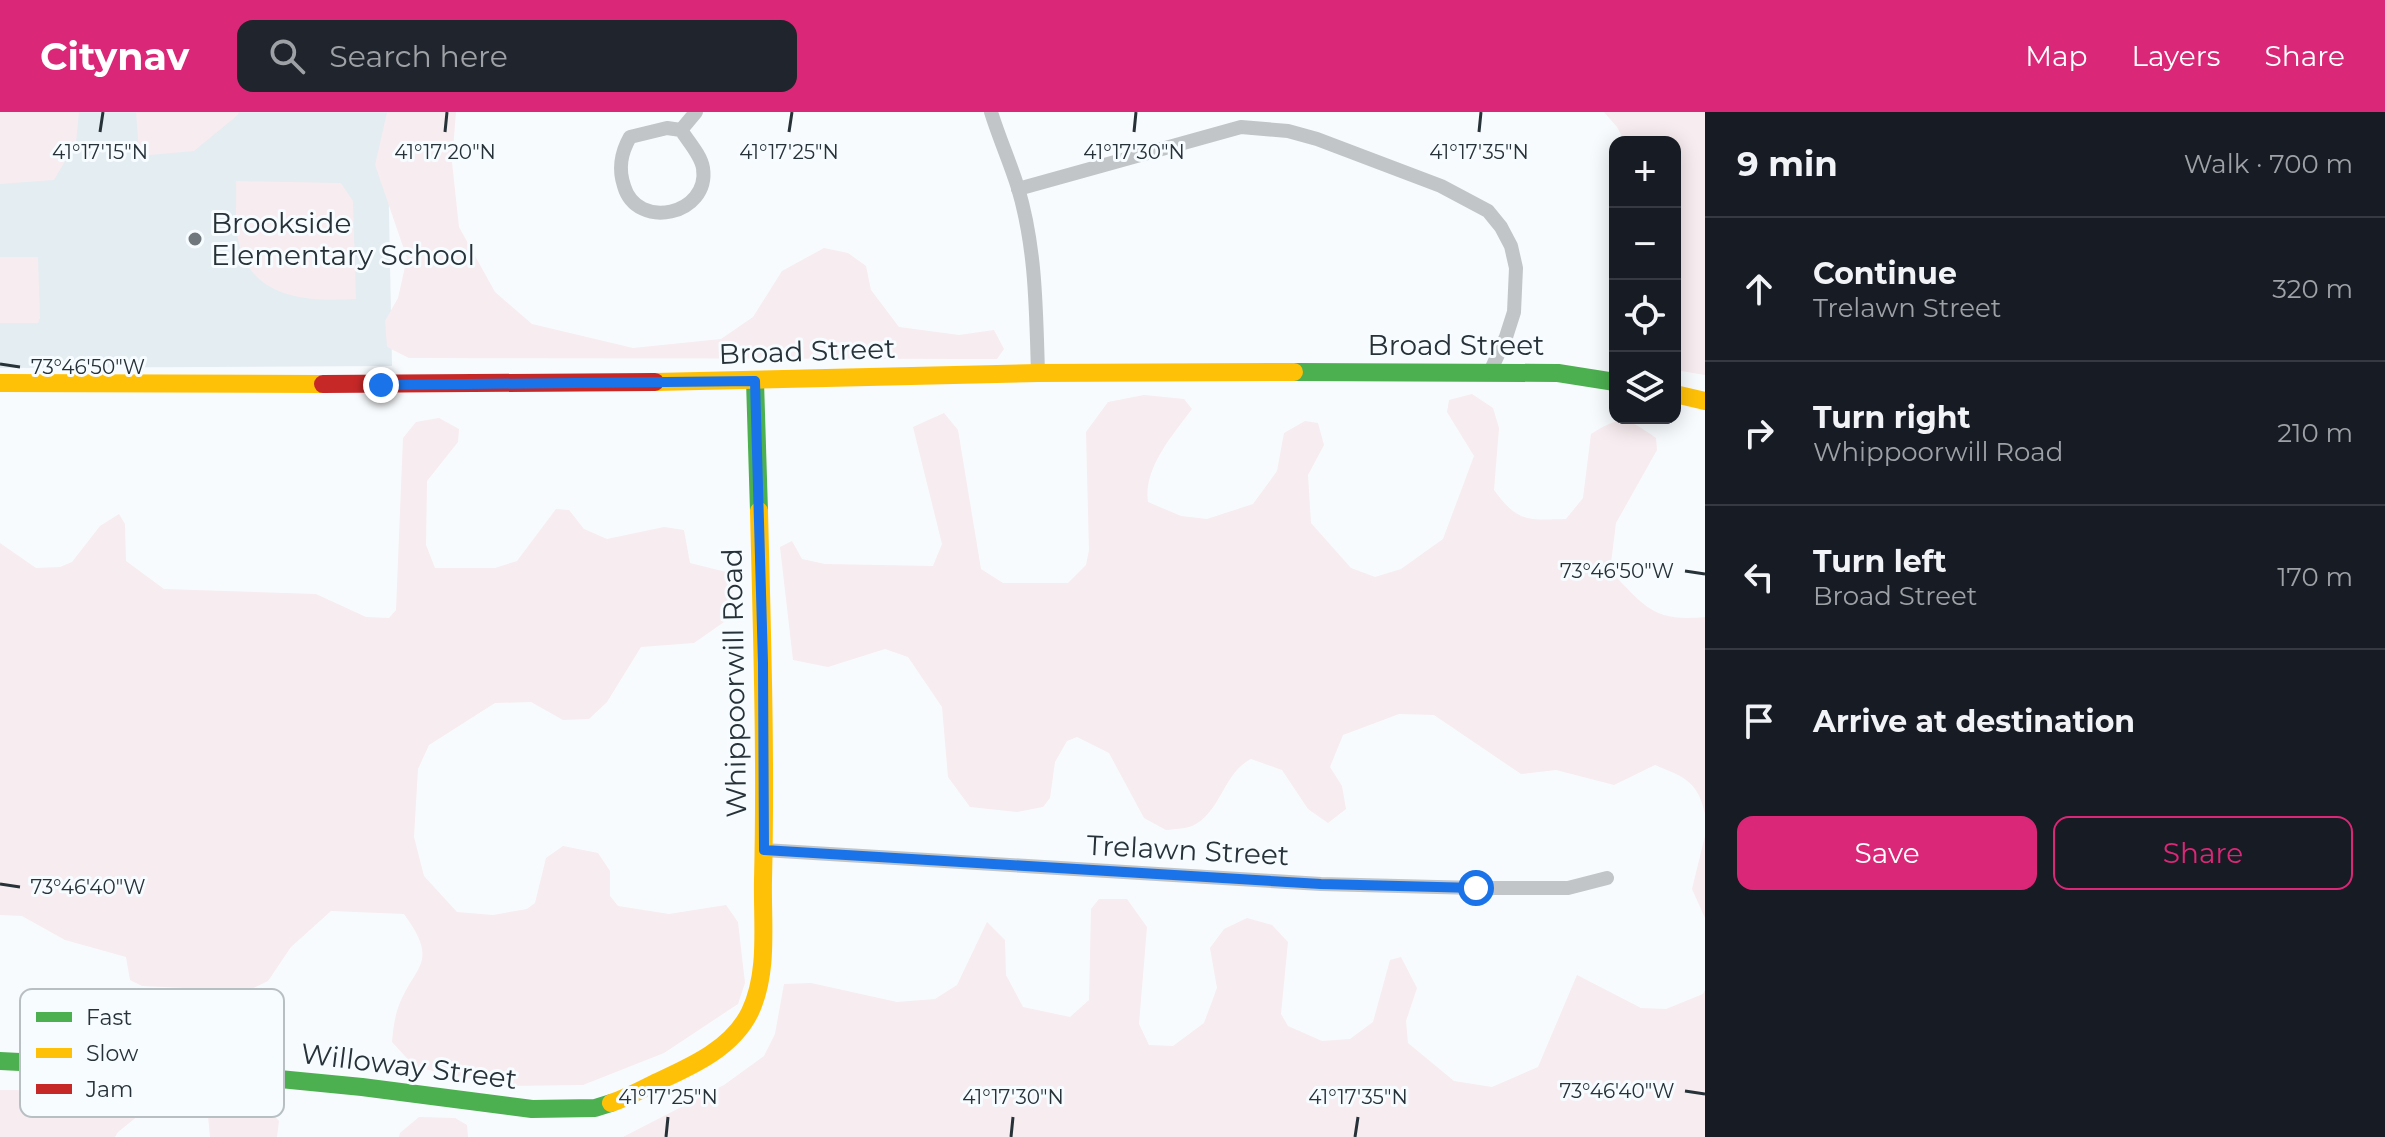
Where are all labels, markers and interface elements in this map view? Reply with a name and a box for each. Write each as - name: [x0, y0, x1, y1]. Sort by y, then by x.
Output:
- search box: [237, 20, 797, 92]
- text: Citynav: [40, 33, 189, 80]
- icon: search: [265, 34, 309, 78]
- text: Search here: [329, 38, 508, 75]
- text: Map: [2025, 39, 2088, 73]
- text: Layers: [2132, 39, 2221, 73]
- text: Share: [2265, 39, 2345, 73]
- map controls: [1609, 136, 1681, 424]
- button: +: [1609, 136, 1681, 208]
- text: 41°17'15"N: [52, 140, 148, 164]
- text: 41°17'20"N: [394, 140, 496, 164]
- text: 41°17'25"N: [739, 140, 839, 164]
- text: 41°17'30"N: [1083, 140, 1185, 164]
- text: 41°17'35"N: [1429, 140, 1529, 164]
- text: 9 min: [1737, 143, 1838, 185]
- text: Walk · 700 m: [2184, 148, 2353, 180]
- place label: Brookside Elementary School: [211, 206, 475, 272]
- button: −: [1609, 208, 1681, 280]
- marker: Brookside Elementary School: [186, 230, 204, 248]
- text: Continue: [1813, 255, 1957, 292]
- icon: ahead: [1737, 267, 1781, 311]
- text: 320 m: [2272, 273, 2353, 305]
- button: locate: [1609, 280, 1681, 352]
- text: Trelawn Street: [1813, 292, 2001, 324]
- street label: Broad Street: [1368, 328, 1544, 362]
- street label: Broad Street: [718, 331, 896, 371]
- button: layers: [1609, 352, 1681, 424]
- text: 73°46'50"W: [31, 355, 145, 379]
- route end: [363, 367, 399, 403]
- text: Turn right: [1813, 399, 1970, 436]
- icon: right: [1737, 411, 1781, 455]
- text: 210 m: [2277, 417, 2353, 449]
- text: Whippoorwill Road: [1813, 436, 2063, 468]
- text: Turn left: [1813, 543, 1946, 580]
- street label: Whippoorwill Road: [715, 548, 753, 818]
- icon: left: [1737, 555, 1781, 599]
- text: 73°46'50"W: [1560, 559, 1674, 583]
- text: 170 m: [2277, 561, 2353, 593]
- text: Broad Street: [1813, 580, 1977, 612]
- icon: arrive: [1737, 699, 1781, 743]
- text: Arrive at destination: [1813, 703, 2135, 740]
- button: Save: [1737, 816, 2037, 890]
- button: Share: [2053, 816, 2353, 890]
- street label: Trelawn Street: [1086, 828, 1290, 872]
- route start: [1458, 870, 1494, 906]
- text: 73°46'40"W: [31, 875, 145, 899]
- legend: [20, 989, 284, 1117]
- text: Fast: [86, 1004, 132, 1031]
- street label: Willoway Street: [299, 1036, 519, 1096]
- text: Slow: [86, 1040, 139, 1067]
- text: Jam: [85, 1076, 133, 1103]
- text: 73°46'40"W: [1560, 1079, 1674, 1103]
- text: 41°17'25"N: [618, 1085, 718, 1109]
- text: 41°17'30"N: [962, 1085, 1064, 1109]
- text: 41°17'35"N: [1308, 1085, 1408, 1109]

